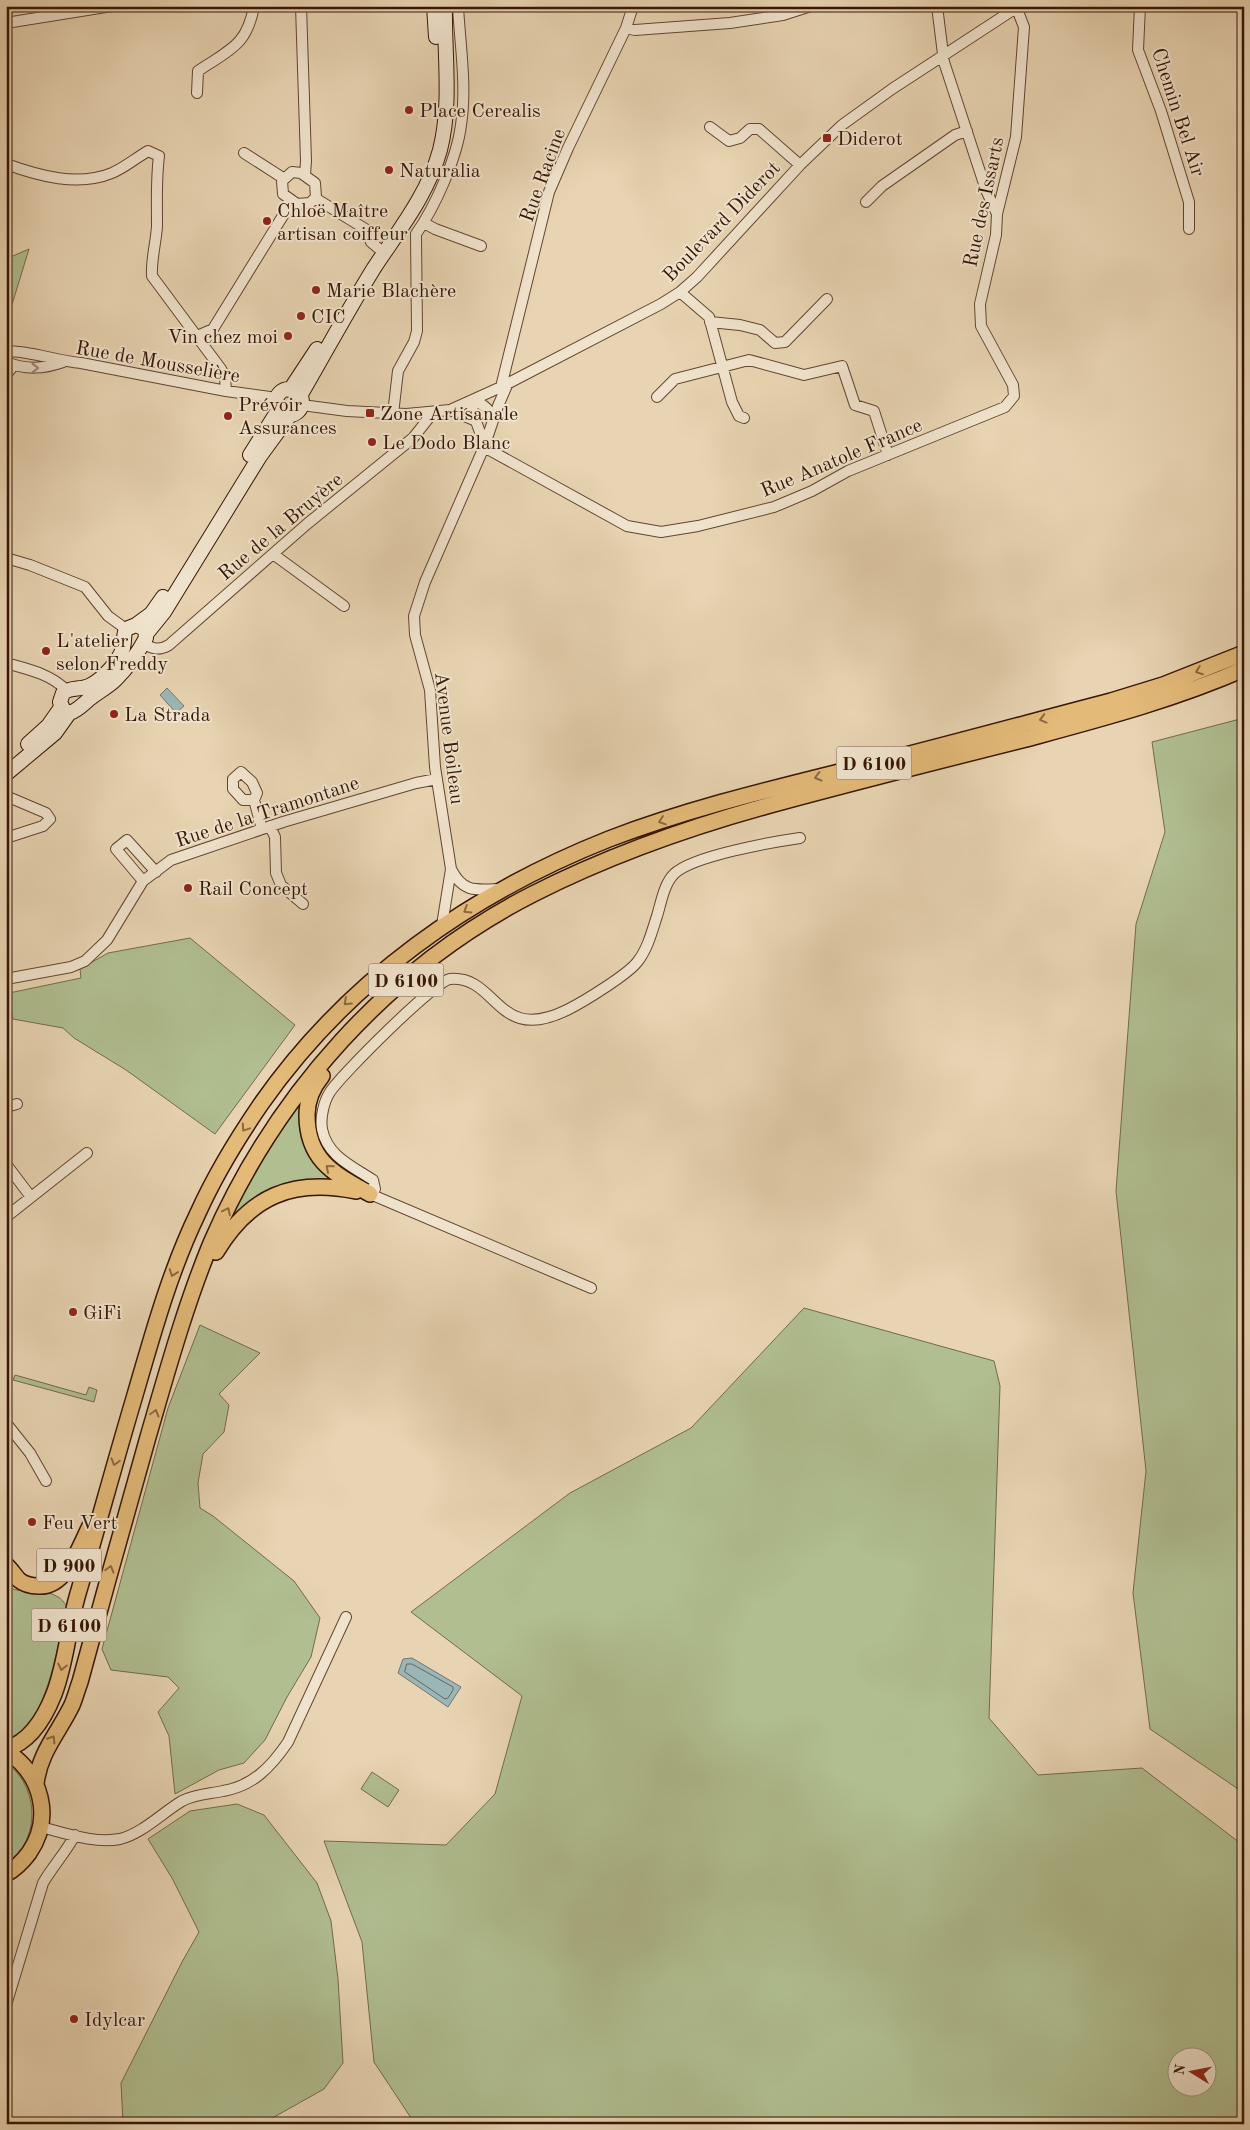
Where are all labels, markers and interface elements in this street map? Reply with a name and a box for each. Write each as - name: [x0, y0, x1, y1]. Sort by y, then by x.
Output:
- street label: Chemin Bel Air: [1147, 46, 1207, 179]
- place label: Place Cerealis: [419, 102, 541, 122]
- marker: Place Cerealis: [403, 104, 415, 116]
- street label: Rue Racine: [518, 126, 570, 225]
- place label: Diderot: [837, 130, 903, 150]
- marker: Diderot: [821, 132, 833, 144]
- street label: Rue des Issarts: [961, 135, 1009, 269]
- street label: Boulevard Diderot: [660, 158, 785, 286]
- place label: Naturalia: [399, 162, 481, 182]
- marker: Naturalia: [383, 164, 395, 176]
- place label: Chloë Maître artisan coiffeur: [277, 202, 408, 245]
- marker: Chloë Maître artisan coiffeur: [261, 215, 273, 227]
- place label: Marie Blachère: [326, 282, 456, 302]
- marker: Marie Blachère: [310, 284, 322, 296]
- place label: CIC: [311, 308, 346, 328]
- marker: CIC: [295, 310, 307, 322]
- place label: Vin chez moi: [167, 328, 278, 348]
- marker: Vin chez moi: [282, 330, 294, 342]
- street label: Rue de Mousselière: [74, 339, 241, 387]
- one-way arrow: [31, 363, 39, 373]
- place label: Prévoir Assurances: [238, 396, 337, 439]
- place label: Zone Artisanale: [380, 405, 518, 425]
- marker: Zone Artisanale: [364, 407, 376, 419]
- marker: Prévoir Assurances: [222, 410, 234, 422]
- street label: Rue Anatole France: [758, 416, 925, 502]
- place label: Le Dodo Blanc: [382, 434, 511, 454]
- marker: Le Dodo Blanc: [366, 436, 378, 448]
- street label: Rue de la Bruyère: [215, 470, 347, 585]
- place label: L'atelier selon Freddy: [56, 632, 168, 675]
- marker: L'atelier selon Freddy: [40, 645, 52, 657]
- one-way arrow: [1195, 665, 1203, 675]
- street label: Avenue Boileau: [430, 671, 466, 806]
- place label: La Strada: [124, 706, 211, 726]
- marker: La Strada: [108, 708, 120, 720]
- one-way arrow: [1039, 713, 1048, 724]
- road number: D 6100: [836, 746, 912, 780]
- one-way arrow: [814, 771, 823, 782]
- street label: Rue de la Tramontane: [173, 774, 362, 852]
- one-way arrow: [658, 815, 667, 825]
- place label: Rail Concept: [198, 880, 308, 900]
- marker: Rail Concept: [182, 882, 194, 894]
- one-way arrow: [463, 904, 472, 914]
- road number: D 6100: [368, 964, 444, 996]
- one-way arrow: [344, 996, 353, 1005]
- one-way arrow: [242, 1122, 251, 1132]
- one-way arrow: [326, 1165, 335, 1174]
- one-way arrow: [220, 1207, 231, 1216]
- one-way arrow: [169, 1269, 179, 1277]
- place label: GiFi: [83, 1304, 122, 1324]
- marker: GiFi: [67, 1306, 79, 1318]
- one-way arrow: [149, 1410, 159, 1418]
- one-way arrow: [111, 1458, 121, 1466]
- place label: Feu Vert: [42, 1514, 117, 1534]
- marker: Feu Vert: [26, 1516, 38, 1528]
- road number: D 900: [36, 1548, 102, 1582]
- one-way arrow: [105, 1566, 115, 1574]
- road number: D 6100: [32, 1608, 106, 1642]
- one-way arrow: [57, 1662, 68, 1671]
- one-way arrow: [46, 1735, 56, 1744]
- place label: Idylcar: [84, 2011, 145, 2031]
- marker: Idylcar: [68, 2013, 80, 2025]
- north arrow: [1168, 2048, 1218, 2098]
- text: N: [1172, 2063, 1188, 2076]

